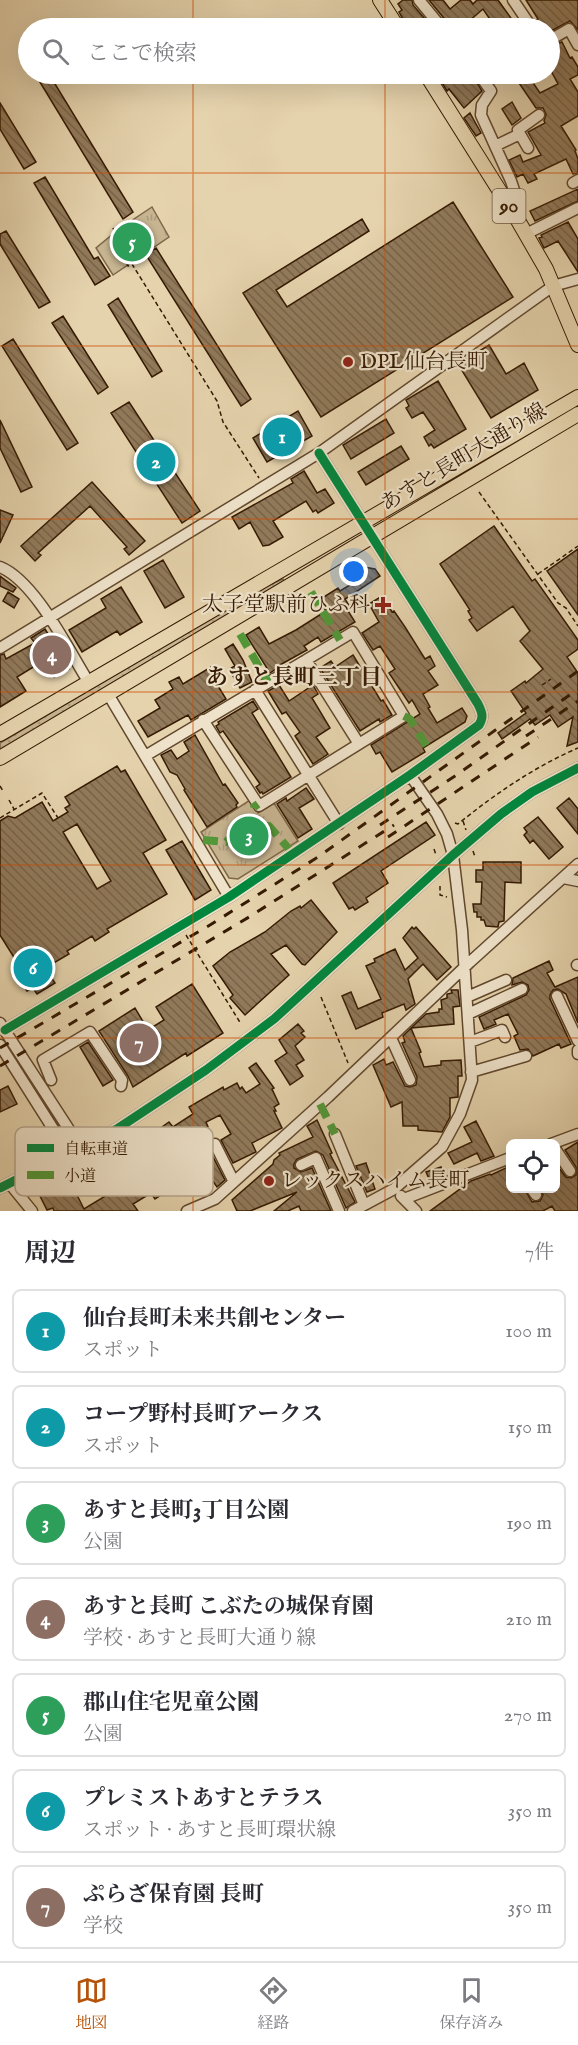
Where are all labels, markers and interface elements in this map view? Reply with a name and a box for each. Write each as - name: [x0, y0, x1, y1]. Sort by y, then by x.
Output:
- search box: [18, 18, 560, 84]
- icon: search: [39, 35, 72, 68]
- text: ここで検索: [87, 40, 197, 68]
- road number: 90: [492, 189, 526, 223]
- pin: 5: [112, 220, 152, 264]
- place label: DPL仙台長町: [360, 349, 488, 376]
- marker: DPL仙台長町: [341, 355, 355, 369]
- street label: あすと長町大通り線: [376, 398, 552, 518]
- pin: 1: [262, 414, 302, 460]
- pin: 2: [136, 440, 176, 484]
- your location: [339, 557, 368, 586]
- place label: 太子堂駅前ひふ科: [202, 592, 370, 619]
- marker: 太子堂駅前ひふ科: [374, 596, 392, 614]
- pin: 4: [32, 632, 72, 678]
- district label: あすと長町三丁目: [206, 664, 382, 692]
- pin: 3: [230, 814, 268, 858]
- pin: 6: [14, 946, 52, 990]
- pin: 7: [120, 1020, 158, 1066]
- legend: [15, 1127, 213, 1196]
- map controls: [506, 1139, 560, 1193]
- button: locate: [506, 1139, 560, 1193]
- text: 自転車道: [64, 1140, 128, 1160]
- text: 小道: [64, 1167, 96, 1187]
- place label: レックスハイム長町: [281, 1168, 470, 1195]
- marker: レックスハイム長町: [262, 1174, 276, 1188]
- text: 周辺: [24, 1237, 76, 1270]
- text: 7件: [525, 1240, 554, 1265]
- text: 仙台長町未来共創センター: [83, 1305, 346, 1333]
- text: 1: [42, 1319, 49, 1344]
- text: 100 m: [505, 1319, 552, 1344]
- text: スポット: [83, 1338, 163, 1363]
- text: コープ野村長町アークス: [83, 1401, 323, 1429]
- text: 2: [41, 1415, 50, 1440]
- text: 150 m: [508, 1415, 552, 1440]
- text: スポット: [83, 1434, 163, 1459]
- text: あすと長町3丁目公園: [83, 1497, 289, 1525]
- text: 3: [42, 1511, 49, 1536]
- text: 190 m: [506, 1511, 552, 1536]
- text: 公園: [83, 1530, 123, 1555]
- text: あすと長町 こぶたの城保育園: [83, 1593, 374, 1621]
- text: 4: [41, 1607, 50, 1632]
- text: 210 m: [506, 1607, 552, 1632]
- text: 学校 · あすと長町大通り線: [83, 1626, 316, 1651]
- text: 郡山住宅児童公園: [83, 1689, 259, 1717]
- text: 5: [42, 1703, 49, 1728]
- text: 270 m: [504, 1703, 552, 1728]
- text: 公園: [83, 1722, 123, 1747]
- text: プレミストあすとテラス: [83, 1785, 323, 1813]
- text: 6: [41, 1799, 50, 1824]
- text: 350 m: [508, 1799, 552, 1824]
- text: スポット · あすと長町環状線: [83, 1818, 336, 1843]
- text: ぷらざ保育園 長町: [83, 1881, 264, 1909]
- text: 7: [41, 1895, 50, 1920]
- text: 350 m: [508, 1895, 552, 1920]
- text: 学校: [83, 1914, 123, 1939]
- tab: 地図: [75, 1974, 108, 2034]
- tab: 経路: [257, 1974, 290, 2034]
- tab: 保存済み: [439, 1974, 503, 2034]

